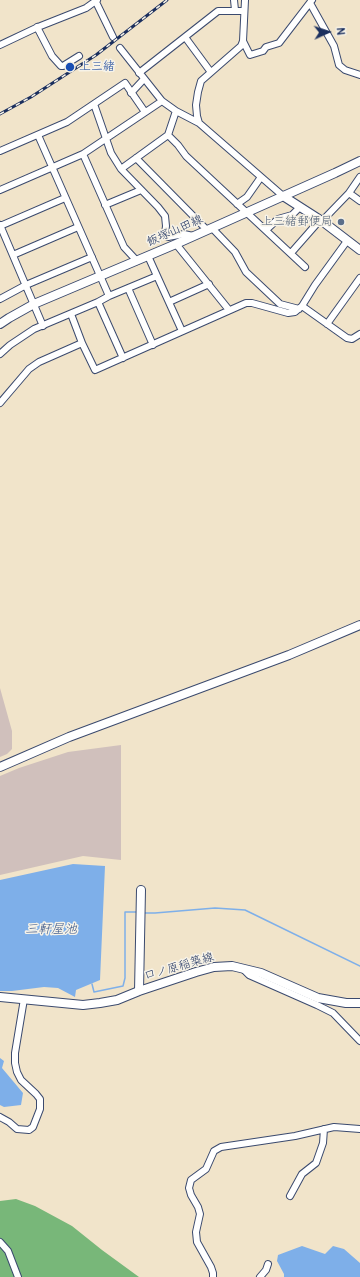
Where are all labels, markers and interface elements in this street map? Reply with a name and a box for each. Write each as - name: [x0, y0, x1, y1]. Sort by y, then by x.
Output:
- north arrow: [308, 12, 348, 52]
- text: N: [334, 27, 347, 35]
- place label: 上三緒: [79, 60, 115, 74]
- marker: 上三緒: [64, 61, 76, 73]
- street label: 飯塚山田線: [145, 212, 205, 250]
- place label: 上三緒郵便局: [261, 215, 333, 229]
- marker: 上三緒郵便局: [336, 217, 346, 227]
- water label: 三軒屋池: [25, 922, 77, 938]
- street label: 口ノ原稲築線: [142, 950, 216, 984]

